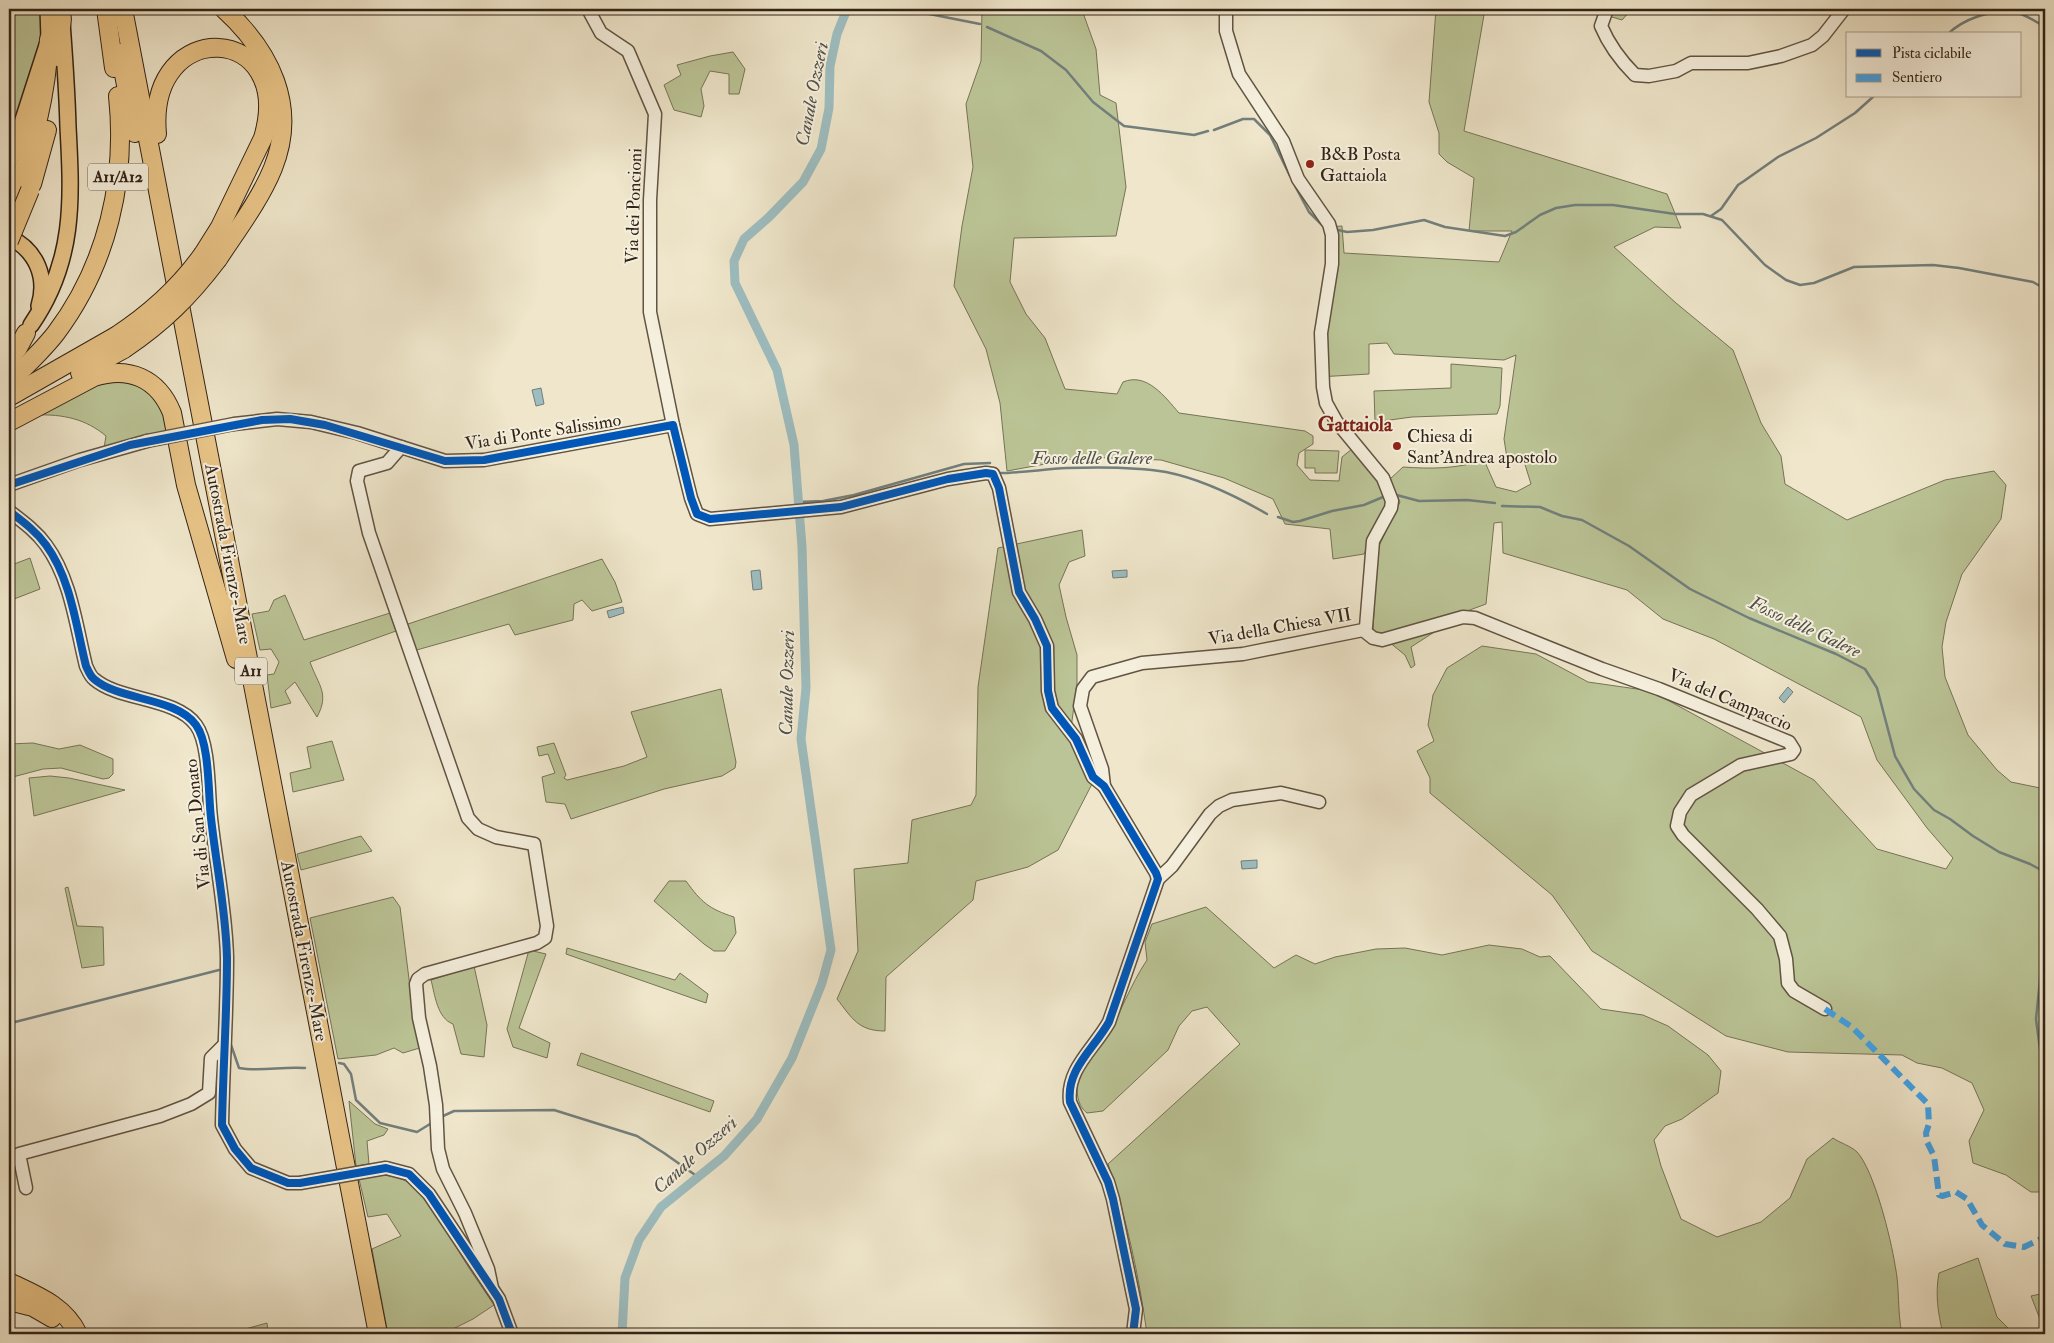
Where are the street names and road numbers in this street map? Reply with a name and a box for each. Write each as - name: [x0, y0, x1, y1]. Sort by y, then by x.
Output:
- street label: Via dei Poncioni: [620, 147, 648, 264]
- road number: A11/A12: [88, 163, 148, 190]
- street label: Via di Ponte Salissimo: [463, 408, 623, 456]
- street label: Autostrada Firenze-Mare: [199, 461, 257, 647]
- street label: Via della Chiesa VII: [1207, 603, 1353, 651]
- road number: A11: [235, 658, 267, 684]
- street label: Via del Campaccio: [1665, 664, 1796, 737]
- street label: Via di San Donato: [180, 757, 216, 890]
- street label: Autostrada Firenze-Mare: [275, 858, 333, 1044]

